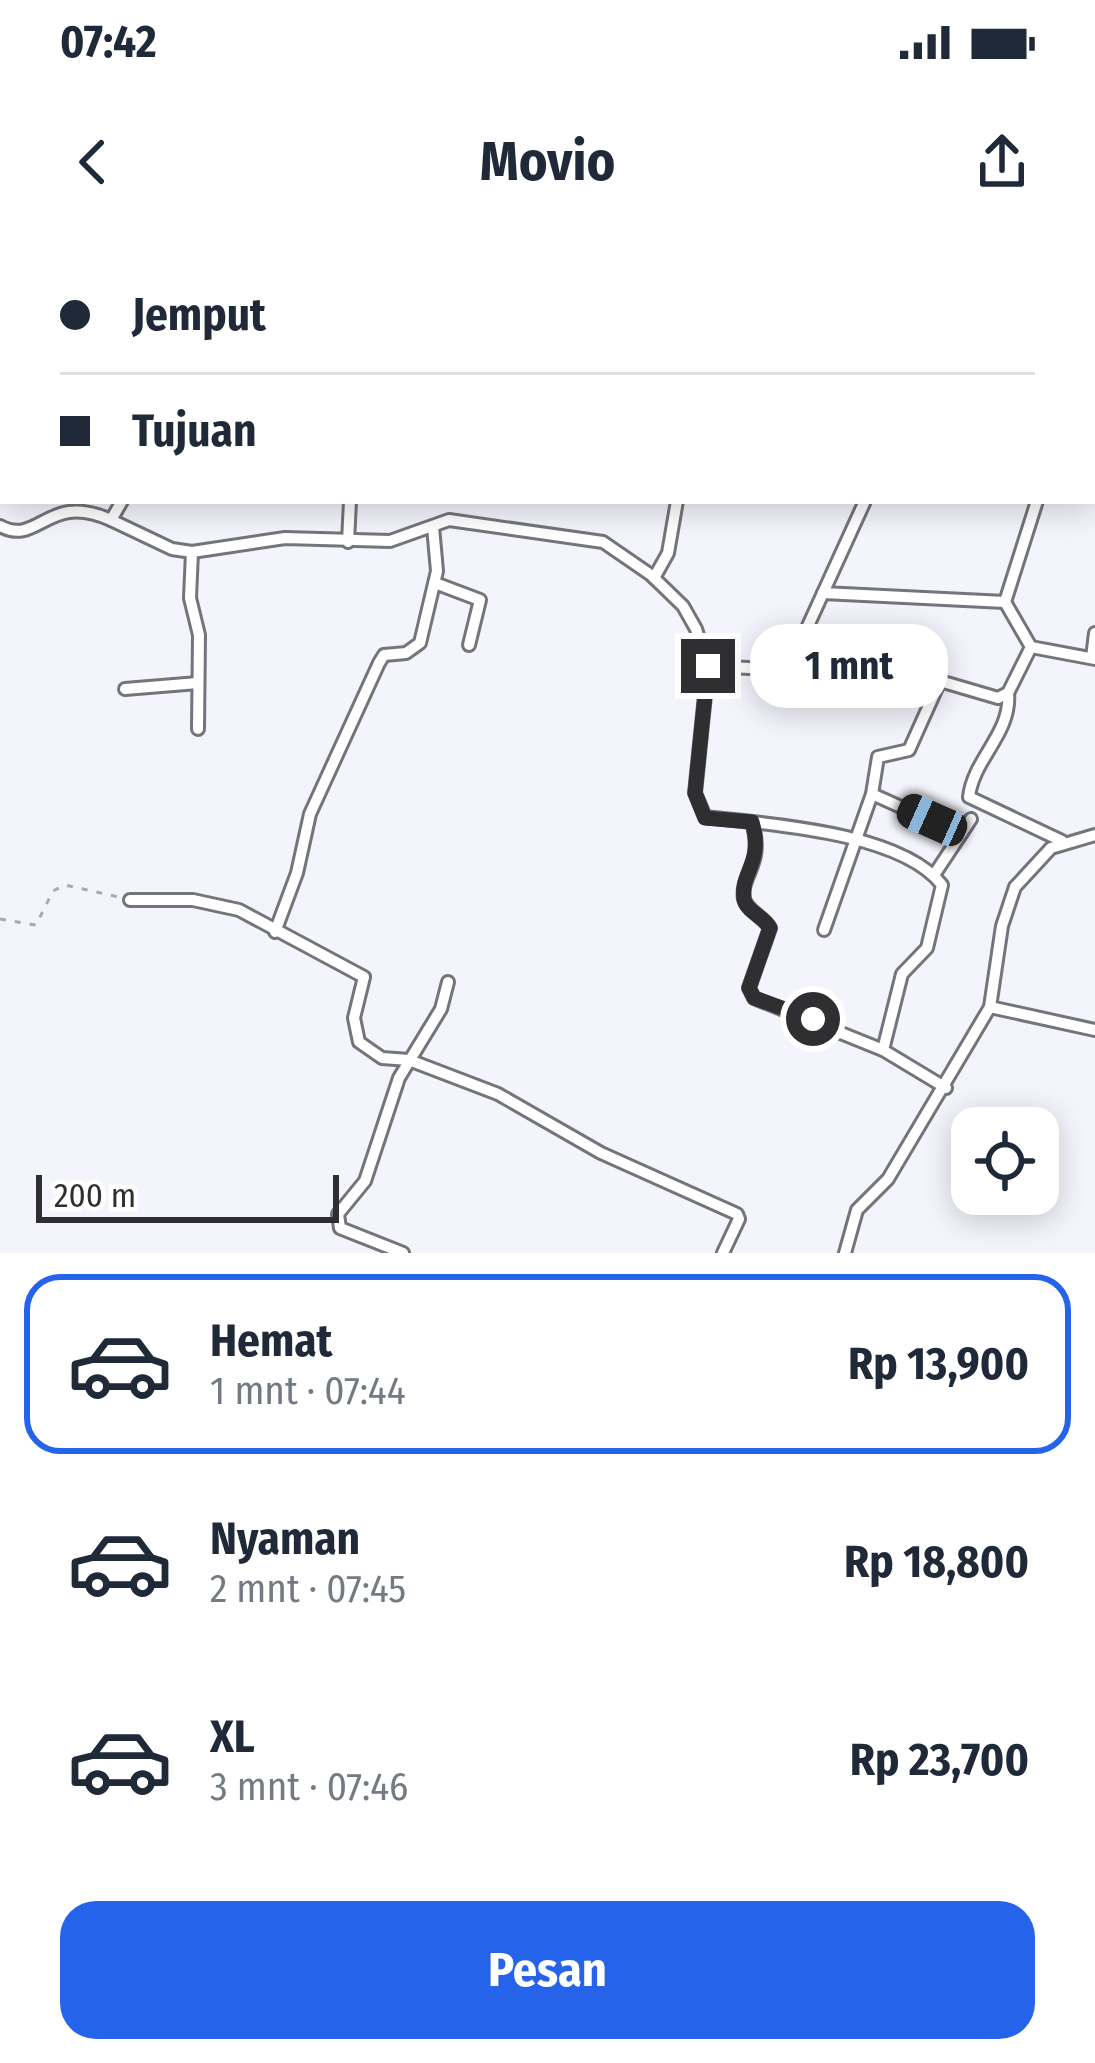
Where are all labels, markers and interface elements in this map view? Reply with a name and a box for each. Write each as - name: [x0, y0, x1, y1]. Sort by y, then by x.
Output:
- text: 07:42: [60, 15, 156, 69]
- icon: back: [60, 129, 126, 195]
- icon: share: [969, 129, 1035, 195]
- text: Movio: [480, 130, 615, 194]
- text: Jemput: [132, 288, 266, 342]
- text: Tujuan: [132, 404, 257, 458]
- callout: 1 mnt: [750, 624, 948, 708]
- route end: [681, 639, 735, 693]
- text: 1 mnt: [805, 643, 893, 689]
- car: [892, 789, 972, 851]
- route start: [786, 992, 840, 1046]
- map controls: [951, 1107, 1059, 1215]
- button: locate: [951, 1107, 1059, 1215]
- scale bar: [36, 1169, 339, 1222]
- text: 200 m: [54, 1176, 136, 1216]
- icon: car: [66, 1310, 174, 1418]
- text: Hemat: [210, 1314, 332, 1368]
- text: Rp 13,900: [848, 1337, 1029, 1391]
- text: 1 mnt · 07:44: [210, 1368, 406, 1414]
- icon: car: [66, 1508, 174, 1616]
- text: Nyaman: [210, 1512, 360, 1566]
- text: Rp 18,800: [844, 1535, 1029, 1589]
- text: 2 mnt · 07:45: [210, 1566, 406, 1612]
- icon: car: [66, 1706, 174, 1814]
- text: XL: [210, 1710, 255, 1764]
- text: Rp 23,700: [850, 1733, 1029, 1787]
- text: 3 mnt · 07:46: [210, 1764, 408, 1810]
- button: Pesan: [60, 1901, 1035, 2039]

